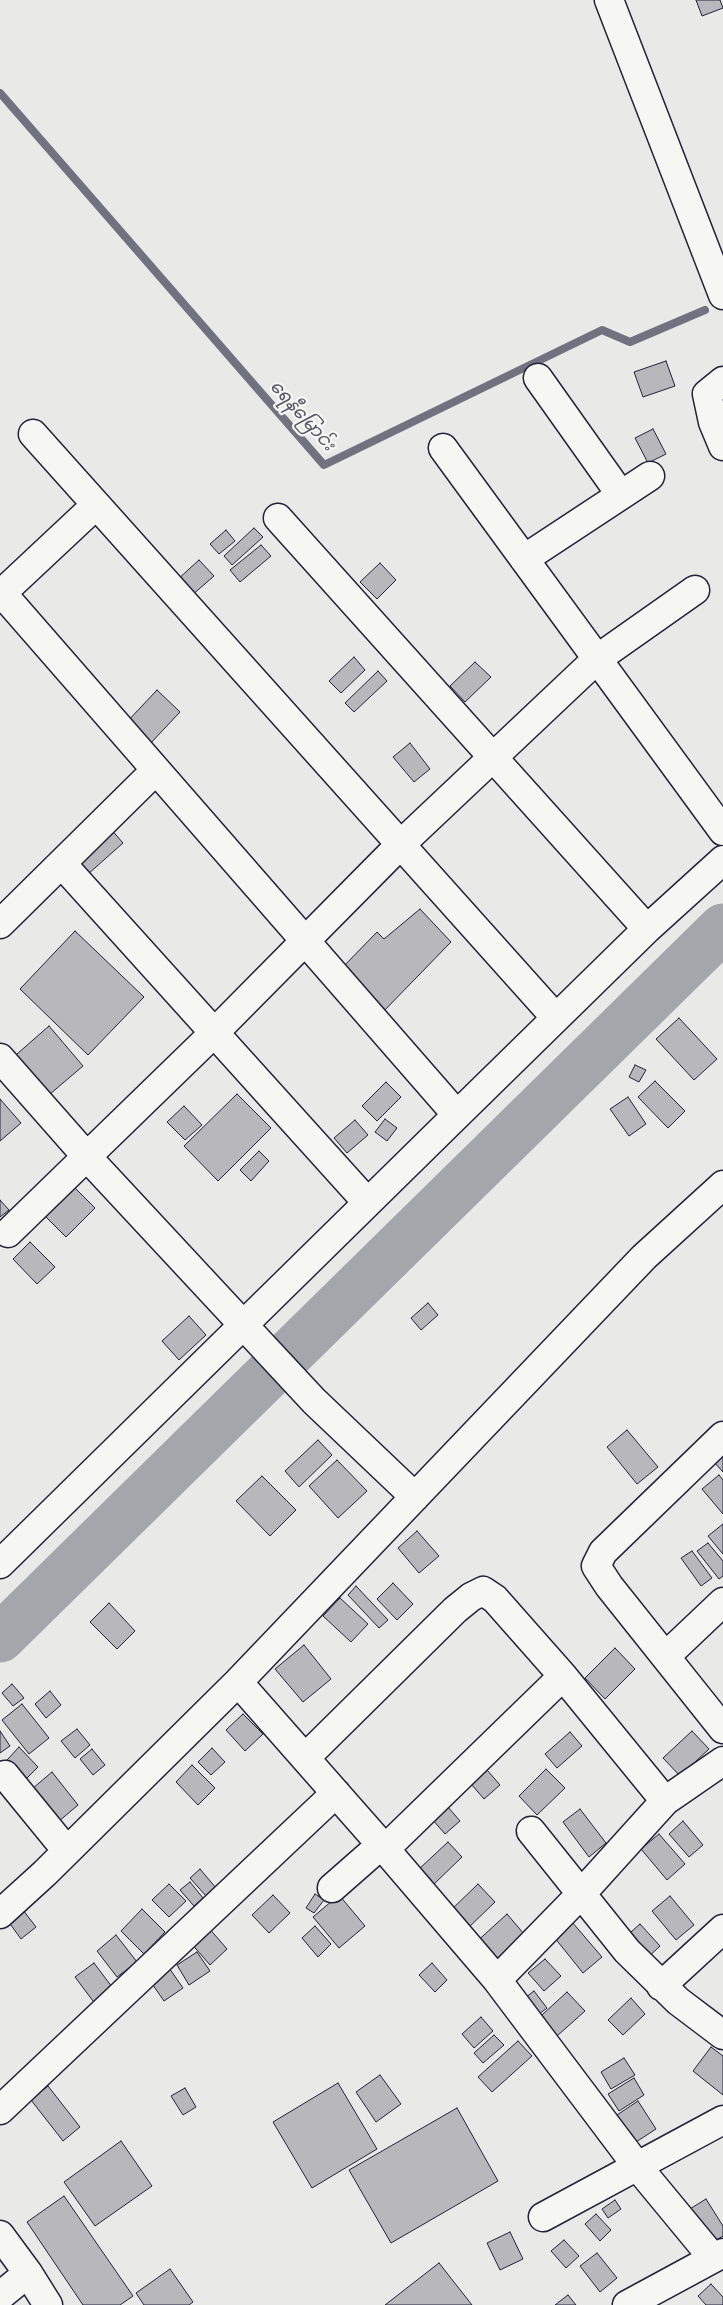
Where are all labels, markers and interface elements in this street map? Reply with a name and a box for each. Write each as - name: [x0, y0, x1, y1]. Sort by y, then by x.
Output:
- water label: ရေနီမြောင်း: [265, 376, 339, 456]

